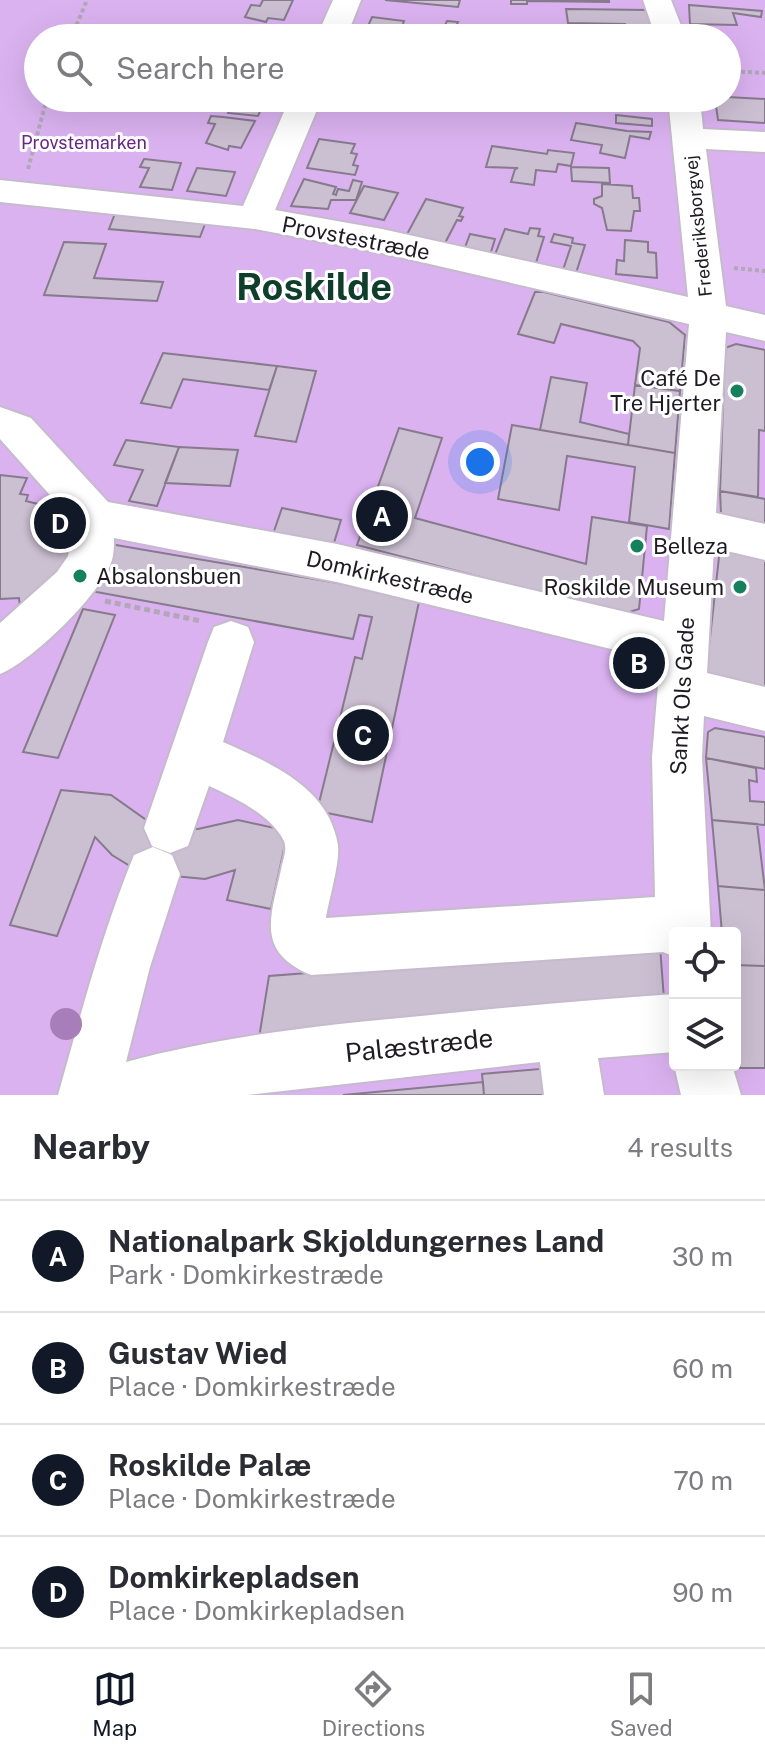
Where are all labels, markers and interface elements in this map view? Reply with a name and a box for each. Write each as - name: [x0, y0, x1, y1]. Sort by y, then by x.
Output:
- search box: [24, 24, 741, 112]
- icon: search: [52, 46, 96, 90]
- text: Search here: [116, 50, 284, 86]
- park label: Provstemarken: [21, 132, 147, 153]
- street label: Frederiksborgvej: [680, 154, 716, 298]
- street label: Provstestræde: [280, 211, 432, 265]
- district label: Roskilde: [236, 264, 392, 309]
- place label: Café De Tre Hjerter: [610, 365, 721, 416]
- marker: Café De Tre Hjerter: [728, 382, 746, 400]
- your location: [460, 442, 500, 482]
- pin: A: [356, 486, 408, 546]
- pin: D: [34, 493, 86, 553]
- place label: Belleza: [653, 533, 728, 559]
- marker: Belleza: [628, 537, 646, 555]
- street label: Domkirkestræde: [304, 545, 476, 609]
- place label: Absalonsbuen: [96, 563, 241, 589]
- marker: Absalonsbuen: [71, 567, 89, 585]
- place label: Roskilde Museum: [543, 574, 724, 600]
- marker: Roskilde Museum: [731, 578, 749, 596]
- street label: Sankt Ols Gade: [665, 616, 699, 776]
- pin: B: [613, 633, 665, 693]
- pin: C: [337, 705, 389, 765]
- map controls: [669, 927, 741, 1071]
- button: locate: [669, 927, 741, 999]
- button: layers: [669, 999, 741, 1071]
- street label: Palæstræde: [343, 1022, 495, 1068]
- text: Nearby: [32, 1127, 150, 1167]
- text: 4 results: [627, 1132, 733, 1163]
- text: Nationalpark Skjoldungernes Land: [108, 1223, 604, 1259]
- text: A: [49, 1241, 67, 1272]
- text: 30 m: [672, 1241, 733, 1272]
- text: Park · Domkirkestræde: [108, 1259, 384, 1290]
- text: Gustav Wied: [108, 1335, 288, 1371]
- text: B: [49, 1353, 67, 1384]
- text: 60 m: [672, 1353, 733, 1384]
- text: Place · Domkirkestræde: [108, 1371, 396, 1402]
- text: Roskilde Palæ: [108, 1447, 311, 1483]
- text: C: [49, 1465, 67, 1496]
- text: 70 m: [673, 1465, 733, 1496]
- text: Place · Domkirkestræde: [108, 1483, 396, 1514]
- text: Domkirkepladsen: [108, 1559, 360, 1595]
- text: D: [49, 1577, 67, 1608]
- text: 90 m: [672, 1577, 733, 1608]
- text: Place · Domkirkepladsen: [108, 1595, 405, 1626]
- tab: Map: [92, 1667, 137, 1741]
- tab: Directions: [322, 1667, 425, 1741]
- tab: Saved: [610, 1667, 673, 1741]

